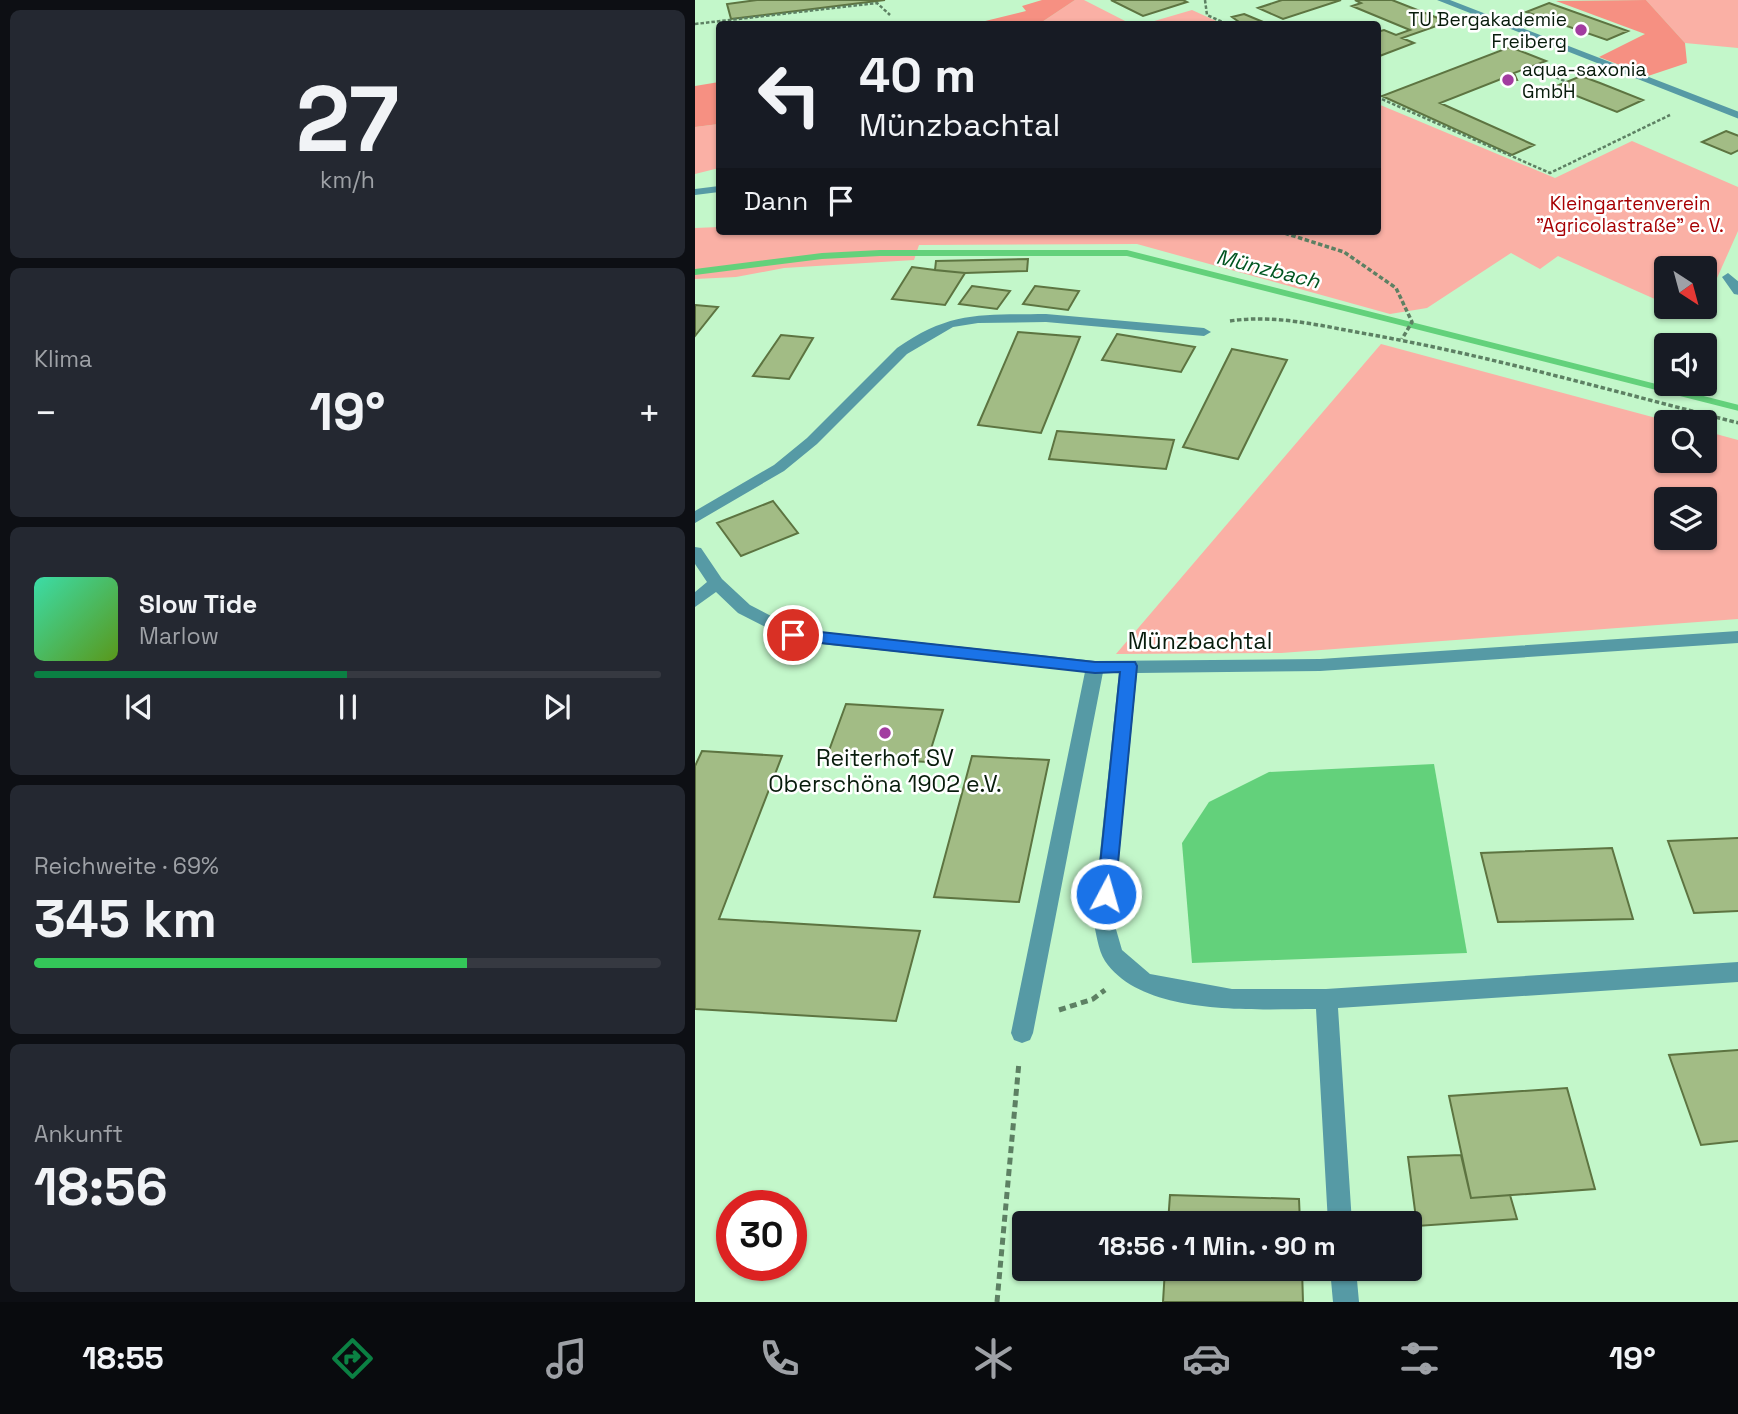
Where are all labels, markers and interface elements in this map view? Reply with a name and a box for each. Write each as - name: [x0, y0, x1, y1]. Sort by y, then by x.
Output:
- place label: TU Bergakademie Freiberg: [1408, 7, 1567, 54]
- marker: TU Bergakademie Freiberg: [1573, 22, 1589, 38]
- text: 40 m: [859, 44, 976, 106]
- icon: left: [744, 49, 835, 140]
- place label: aqua-saxonia GmbH: [1522, 57, 1646, 104]
- text: 27: [296, 61, 399, 178]
- marker: aqua-saxonia GmbH: [1500, 72, 1516, 88]
- text: Münzbachtal: [859, 105, 1060, 145]
- text: km/h: [320, 165, 375, 195]
- icon: arrive: [822, 182, 860, 220]
- text: Dann: [744, 184, 808, 218]
- park label: Kleingartenverein "Agricolastraße" e. V.: [1536, 191, 1724, 238]
- water label: Münzbach: [1214, 243, 1324, 295]
- north arrow: [1654, 256, 1717, 318]
- map controls: [1654, 256, 1717, 550]
- button: sound: [1654, 333, 1717, 396]
- text: Klima: [34, 344, 92, 374]
- text: 19°: [309, 379, 386, 445]
- text: −: [34, 389, 58, 437]
- text: +: [637, 389, 661, 437]
- button: search: [1654, 410, 1717, 473]
- button: layers: [1654, 487, 1717, 550]
- text: Slow Tide: [139, 587, 257, 621]
- pin: [763, 605, 823, 665]
- icon: arrive: [774, 616, 812, 654]
- text: Marlow: [139, 621, 219, 651]
- street label: Münzbachtal: [1128, 626, 1272, 656]
- icon: previous: [120, 688, 158, 726]
- icon: pause: [329, 688, 367, 726]
- icon: next: [538, 688, 576, 726]
- marker: Reiterhof SV Oberschöna 1902 e.V.: [877, 725, 893, 741]
- place label: Reiterhof SV Oberschöna 1902 e.V.: [768, 743, 1002, 799]
- text: Reichweite · 69%: [34, 851, 219, 881]
- position arrow: [1069, 857, 1143, 931]
- text: 345 km: [34, 886, 217, 952]
- text: Ankunft: [34, 1119, 123, 1149]
- text: 18:56: [34, 1154, 168, 1220]
- speed limit sign: 30: [716, 1190, 807, 1281]
- text: 18:56 · 1 Min. · 90 m: [1098, 1229, 1336, 1263]
- icon: directions: [328, 1334, 377, 1383]
- icon: music: [542, 1334, 591, 1383]
- icon: phone: [755, 1334, 804, 1383]
- icon: climate: [969, 1334, 1018, 1383]
- icon: car: [1182, 1334, 1231, 1383]
- icon: filters: [1395, 1334, 1444, 1383]
- text: 18:55: [82, 1338, 164, 1378]
- text: 19°: [1609, 1338, 1656, 1378]

